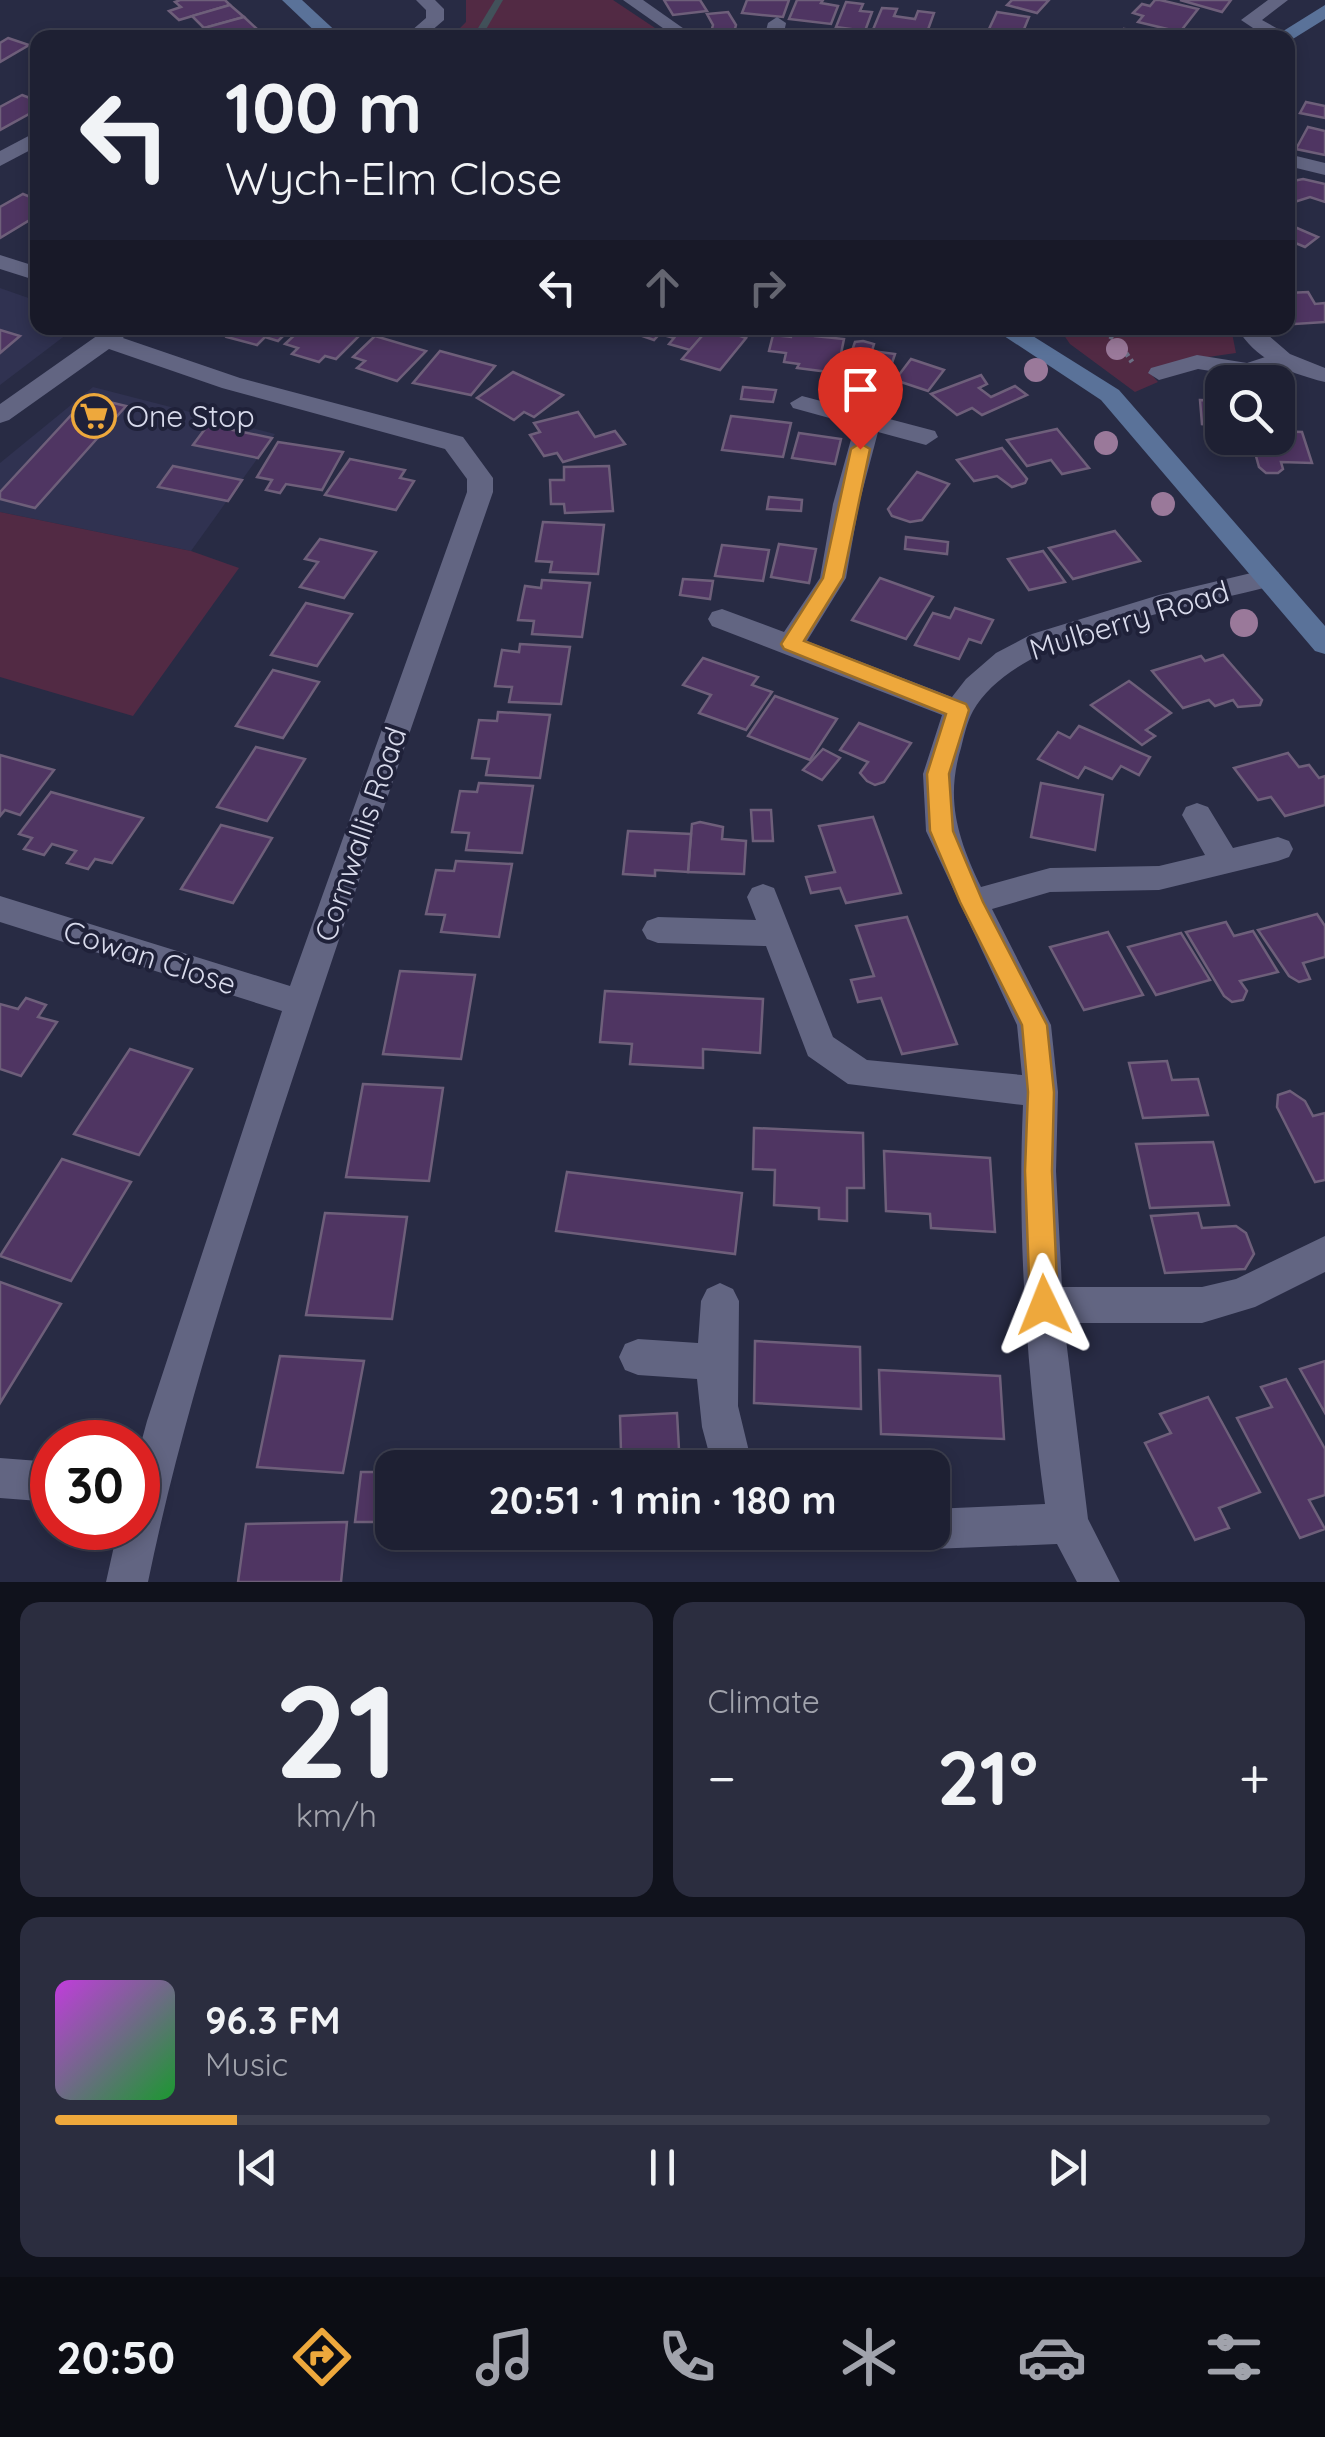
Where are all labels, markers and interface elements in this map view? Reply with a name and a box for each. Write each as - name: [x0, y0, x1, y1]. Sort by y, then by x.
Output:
- text: 100 m: [225, 63, 422, 151]
- icon: left: [60, 70, 190, 200]
- text: Wych-Elm Close: [225, 150, 562, 206]
- icon: left: [530, 260, 585, 315]
- icon: ahead: [635, 260, 690, 315]
- icon: right: [740, 260, 795, 315]
- pin: [818, 347, 903, 450]
- icon: arrive: [833, 362, 888, 417]
- map controls: [1205, 365, 1295, 455]
- button: search: [1205, 365, 1295, 455]
- supermarket icon: One Stop: [71, 393, 117, 439]
- place label: One Stop: [126, 397, 255, 435]
- street label: Mulberry Road: [1025, 572, 1233, 668]
- street label: Cornwallis Road: [306, 722, 414, 946]
- street label: Cowan Close: [59, 911, 241, 1003]
- position arrow: [992, 1253, 1096, 1357]
- speed limit sign: 30: [30, 1420, 160, 1550]
- text: 20:51 · 1 min · 180 m: [488, 1476, 837, 1524]
- text: 21: [274, 1648, 399, 1811]
- text: Climate: [708, 1681, 820, 1721]
- text: 21°: [937, 1730, 1038, 1824]
- text: −: [708, 1743, 736, 1812]
- text: +: [1239, 1743, 1270, 1812]
- text: km/h: [296, 1795, 377, 1835]
- text: 96.3 FM: [205, 1996, 341, 2044]
- text: Music: [205, 2044, 288, 2084]
- icon: previous: [230, 2140, 285, 2195]
- icon: pause: [635, 2140, 690, 2195]
- icon: next: [1040, 2140, 1095, 2195]
- icon: directions: [287, 2322, 357, 2392]
- icon: music: [470, 2322, 540, 2392]
- icon: phone: [652, 2322, 722, 2392]
- icon: climate: [834, 2322, 904, 2392]
- icon: car: [1017, 2322, 1087, 2392]
- icon: filters: [1199, 2322, 1269, 2392]
- text: 20:50: [56, 2329, 175, 2385]

